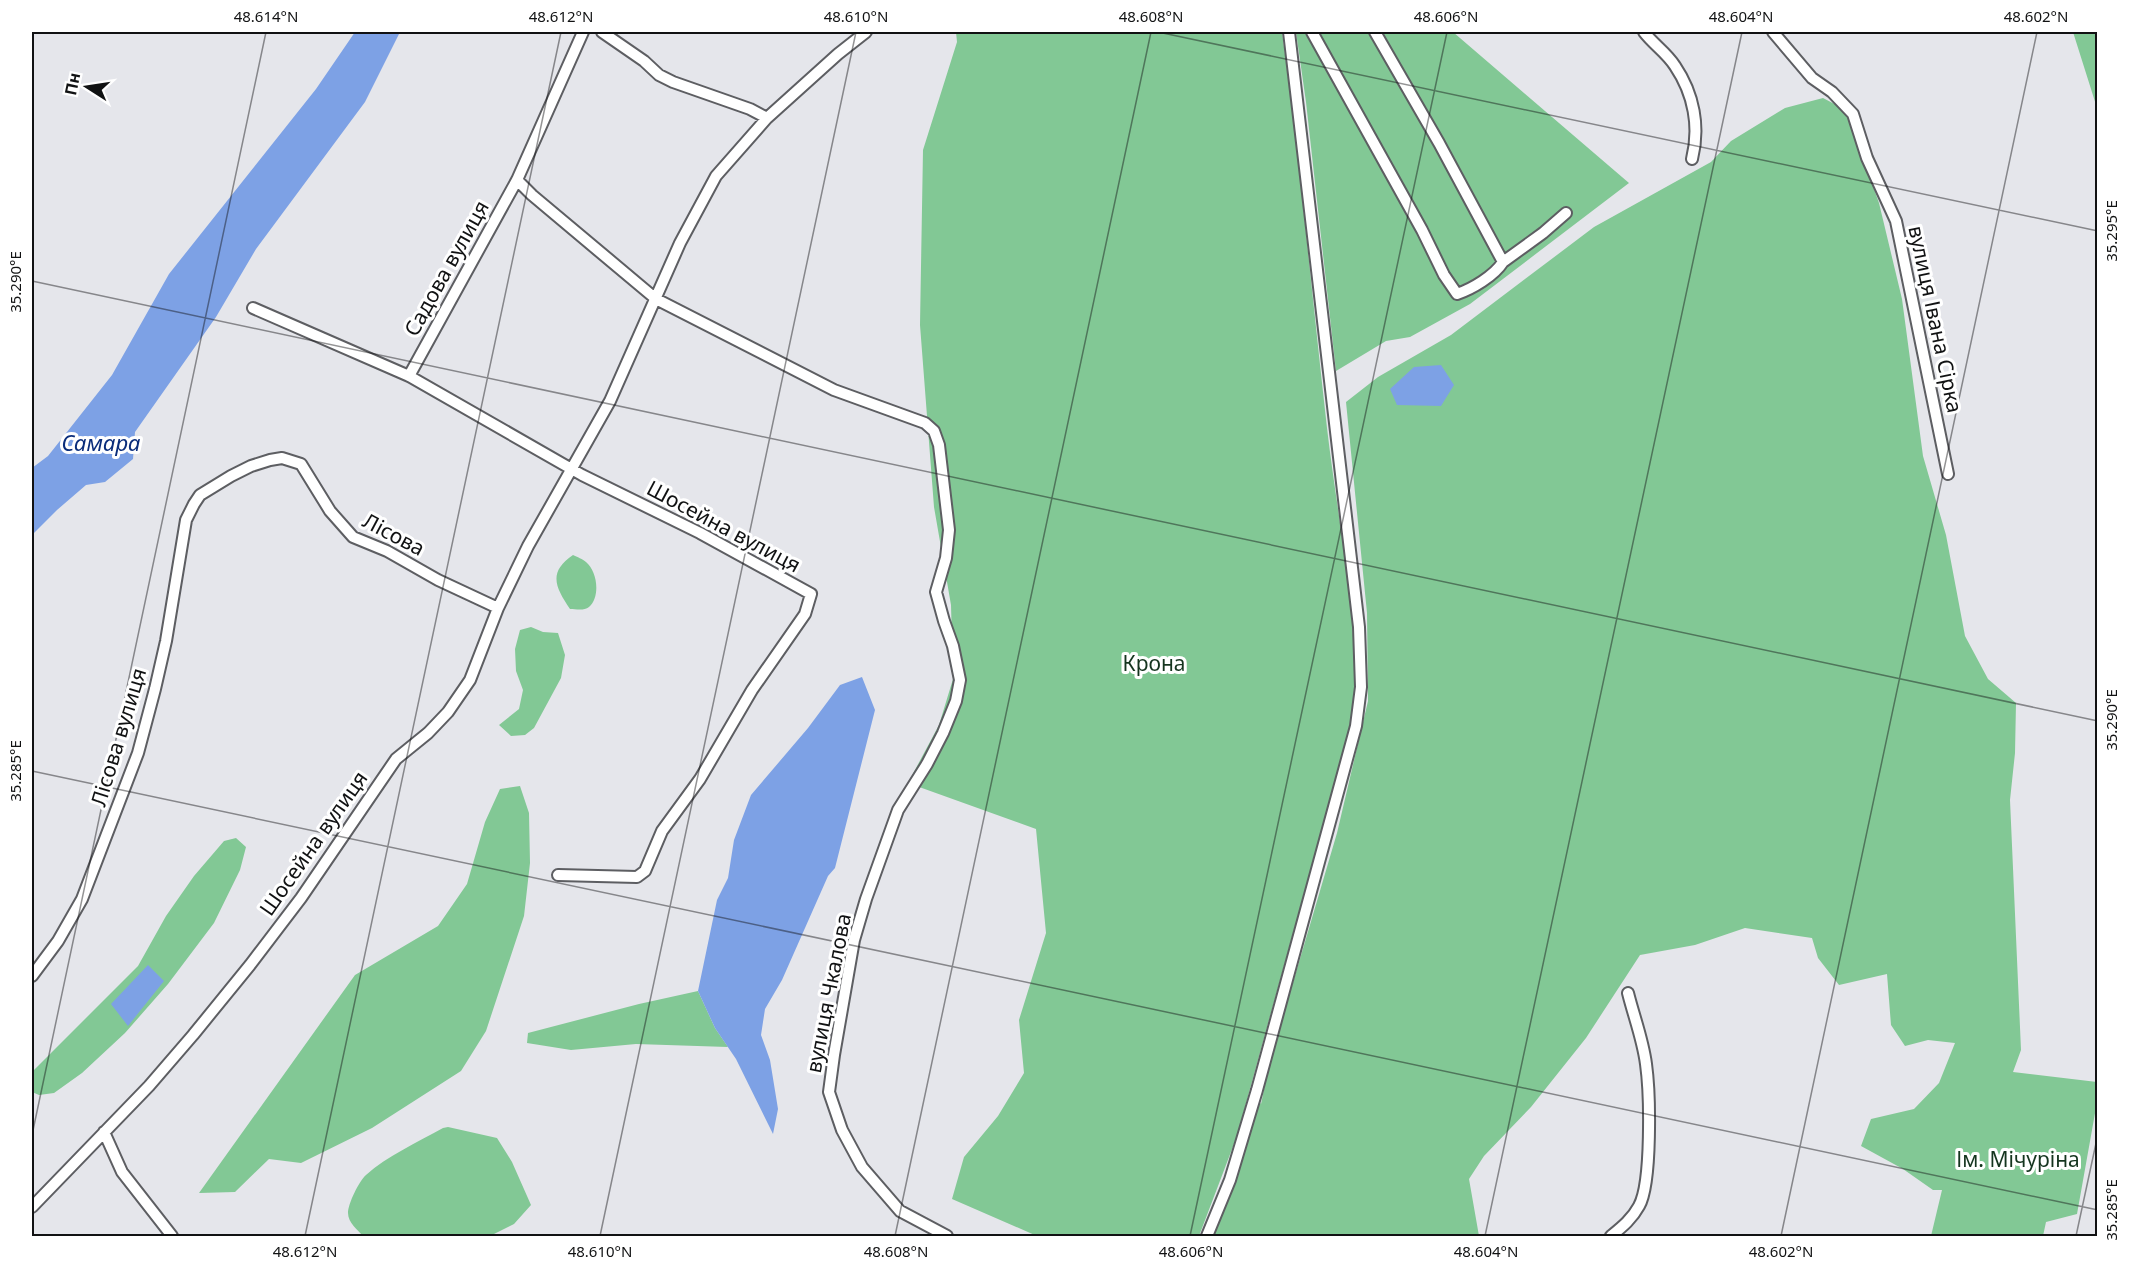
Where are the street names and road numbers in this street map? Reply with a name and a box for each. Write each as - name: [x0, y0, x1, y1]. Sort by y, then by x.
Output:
- street label: Садова вулиця: [397, 195, 495, 341]
- street label: вулиця Івана Сірка: [1902, 223, 1970, 415]
- street label: Шосейна вулиця: [642, 474, 806, 578]
- street label: Лісова: [358, 506, 430, 562]
- street label: Лісова вулиця: [84, 664, 152, 810]
- street label: Шосейна вулиця: [253, 765, 373, 921]
- street label: вулиця Чкалова: [799, 911, 857, 1075]

